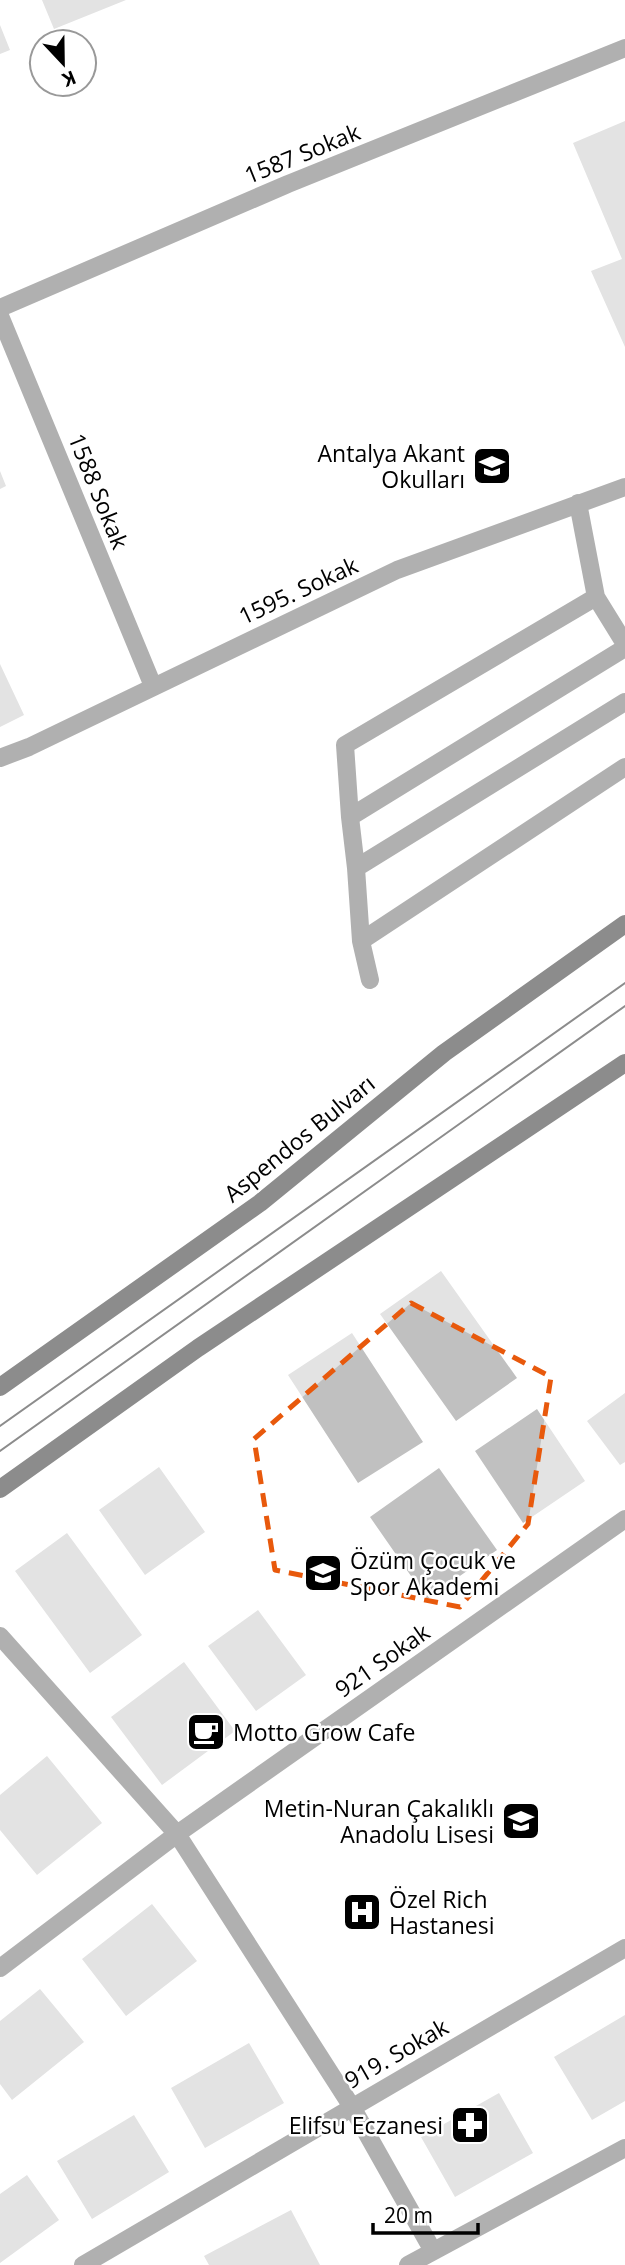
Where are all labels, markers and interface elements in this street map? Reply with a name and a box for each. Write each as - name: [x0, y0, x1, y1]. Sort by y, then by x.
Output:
- north arrow: [28, 28, 98, 98]
- text: K: [58, 64, 80, 93]
- street label: 1587 Sokak: [239, 115, 365, 191]
- street label: 1588 Sokak: [61, 428, 137, 554]
- place label: Antalya Akant Okulları: [318, 437, 465, 495]
- school or university icon: Antalya Akant Okulları: [471, 445, 513, 487]
- street label: 1595. Sokak: [233, 548, 363, 632]
- street label: Aspendos Bulvarı: [217, 1067, 381, 1209]
- place label: Özüm Çocuk ve Spor Akademi: [350, 1544, 516, 1602]
- school or university icon: Özüm Çocuk ve Spor Akademi: [302, 1552, 344, 1594]
- street label: 921 Sokak: [328, 1616, 436, 1704]
- cafe icon: Motto Grow Cafe: [185, 1711, 227, 1753]
- place label: Motto Grow Cafe: [233, 1716, 415, 1748]
- place label: Metin-Nuran Çakalıklı Anadolu Lisesi: [264, 1792, 494, 1850]
- school or university icon: Metin-Nuran Çakalıklı Anadolu Lisesi: [500, 1800, 542, 1842]
- place label: Özel Rich Hastanesi: [389, 1883, 494, 1941]
- hospital icon: Özel Rich Hastanesi: [341, 1891, 383, 1933]
- street label: 919. Sokak: [338, 2010, 454, 2096]
- pharmacy icon: Elifsu Eczanesi: [449, 2104, 491, 2146]
- place label: Elifsu Eczanesi: [289, 2109, 443, 2141]
- scale bar: [373, 2192, 478, 2236]
- text: 20 m: [384, 2201, 433, 2229]

